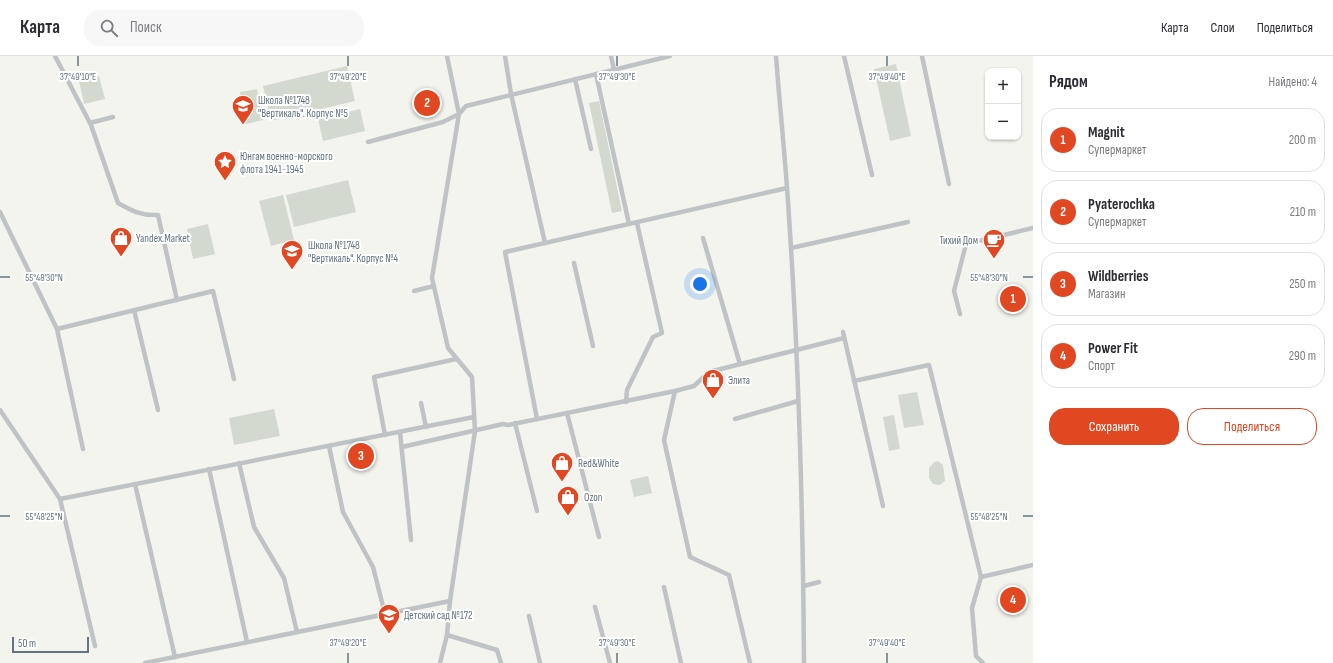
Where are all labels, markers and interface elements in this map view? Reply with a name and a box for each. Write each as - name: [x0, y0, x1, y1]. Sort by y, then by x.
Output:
- search box: [84, 10, 364, 46]
- text: Карта: [20, 16, 60, 39]
- icon: search: [98, 17, 120, 39]
- text: Поиск: [130, 18, 162, 37]
- text: Карта: [1161, 19, 1189, 36]
- text: Слои: [1211, 19, 1235, 36]
- text: Поделиться: [1257, 19, 1313, 36]
- map controls: [985, 68, 1021, 140]
- button: +: [985, 68, 1021, 104]
- text: 37°49'10"E: [60, 71, 96, 83]
- text: 37°49'20"E: [329, 71, 367, 83]
- text: 37°49'30"E: [598, 71, 636, 83]
- text: 37°49'40"E: [868, 71, 906, 83]
- text: Рядом: [1049, 72, 1088, 92]
- text: Найдено: 4: [1269, 74, 1317, 90]
- pin: 2: [414, 88, 440, 118]
- school or university icon: Школа №1748 "Вертикаль". Корпус №5: [230, 93, 256, 126]
- place label: Школа №1748 "Вертикаль". Корпус №5: [258, 94, 348, 120]
- button: −: [985, 104, 1021, 140]
- text: Magnit: [1088, 123, 1125, 142]
- text: 1: [1060, 132, 1066, 148]
- text: 200 m: [1289, 132, 1316, 148]
- text: Супермаркет: [1088, 142, 1146, 158]
- place icon: Юнгам военно-морского флота 1941-1945: [212, 149, 238, 182]
- place label: Юнгам военно-морского флота 1941-1945: [240, 150, 333, 176]
- text: Pyaterochka: [1088, 195, 1155, 214]
- text: 2: [1060, 204, 1066, 220]
- text: 210 m: [1290, 204, 1316, 220]
- text: Супермаркет: [1088, 214, 1146, 230]
- shop icon: Yandex.Market: [108, 225, 134, 258]
- cafe icon: Тихий Дом: [981, 227, 1007, 260]
- place label: Yandex.Market: [136, 232, 191, 245]
- place label: Тихий Дом: [939, 234, 978, 247]
- school or university icon: Школа №1748 "Вертикаль". Корпус №4: [279, 238, 305, 271]
- place label: Школа №1748 "Вертикаль". Корпус №4: [308, 239, 399, 265]
- text: Wildberries: [1088, 267, 1149, 286]
- text: 55°48'30"N: [25, 272, 63, 284]
- text: 55°48'30"N: [970, 272, 1008, 284]
- your location: [690, 274, 710, 294]
- text: 3: [1060, 276, 1066, 292]
- text: 250 m: [1289, 276, 1316, 292]
- pin: 1: [1000, 284, 1026, 314]
- text: Магазин: [1088, 286, 1125, 302]
- text: Power Fit: [1088, 339, 1138, 358]
- text: 4: [1060, 348, 1066, 364]
- text: 290 m: [1289, 348, 1316, 364]
- text: Спорт: [1088, 358, 1115, 374]
- shop icon: Элита: [700, 367, 726, 400]
- place label: Элита: [728, 374, 750, 387]
- button: Сохранить: [1049, 408, 1179, 445]
- button: Поделиться: [1187, 408, 1317, 445]
- pin: 3: [348, 441, 374, 471]
- shop icon: Red&White: [549, 450, 575, 483]
- place label: Red&White: [578, 457, 619, 470]
- shop icon: Ozon: [555, 484, 581, 517]
- place label: Ozon: [584, 491, 603, 504]
- text: 55°48'25"N: [25, 511, 63, 523]
- text: 55°48'25"N: [970, 511, 1008, 523]
- pin: 4: [1000, 585, 1026, 615]
- school or university icon: Детский сад №172: [376, 602, 402, 635]
- place label: Детский сад №172: [404, 609, 473, 622]
- scale bar: [12, 635, 89, 654]
- text: 50 m: [18, 637, 36, 650]
- text: 37°49'20"E: [329, 637, 367, 649]
- text: 37°49'30"E: [598, 637, 636, 649]
- text: 37°49'40"E: [868, 637, 906, 649]

